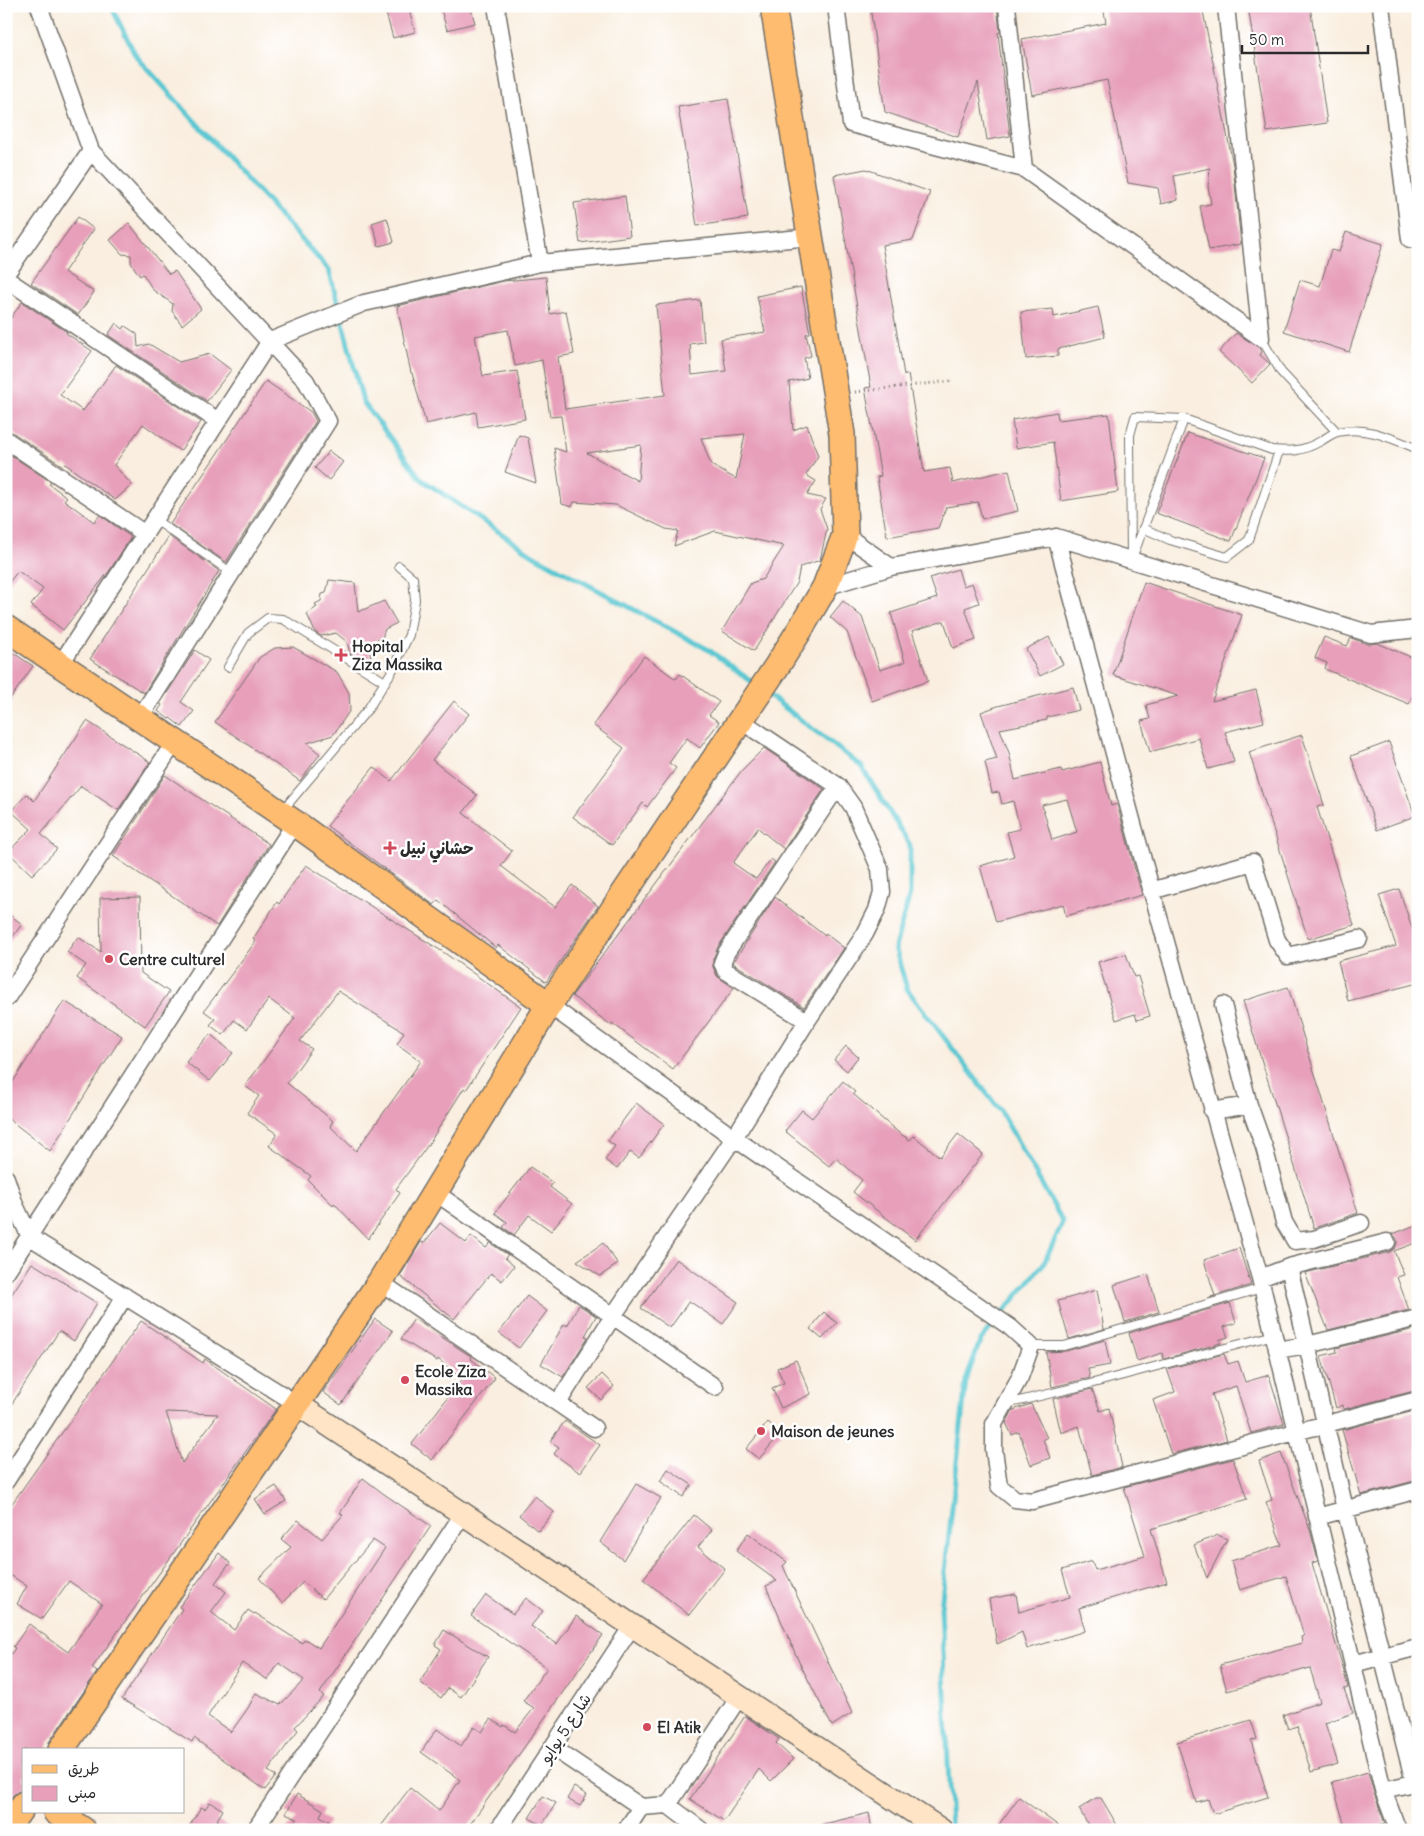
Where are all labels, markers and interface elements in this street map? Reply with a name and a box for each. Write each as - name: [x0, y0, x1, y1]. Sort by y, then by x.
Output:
- scale bar: [1242, 22, 1368, 54]
- text: 50 m: [1249, 30, 1284, 49]
- place label: Hopital Ziza Massika: [352, 636, 442, 674]
- marker: Hopital Ziza Massika: [334, 648, 348, 662]
- place label: حشاني نبيل: [400, 838, 473, 863]
- marker: حشاني نبيل: [384, 842, 396, 854]
- place label: Centre culturel: [119, 949, 225, 969]
- marker: Centre culturel: [103, 953, 115, 965]
- place label: Ecole Ziza Massika: [415, 1361, 486, 1399]
- marker: Ecole Ziza Massika: [399, 1374, 411, 1386]
- place label: Maison de jeunes: [771, 1421, 894, 1441]
- marker: Maison de jeunes: [755, 1425, 767, 1437]
- street label: شارع 5 يوايو: [534, 1689, 597, 1769]
- place label: El Atik: [657, 1717, 701, 1737]
- marker: El Atik: [641, 1721, 653, 1733]
- legend: [22, 1748, 185, 1814]
- text: طريق: [68, 1759, 100, 1778]
- text: مبنى: [68, 1783, 96, 1803]

